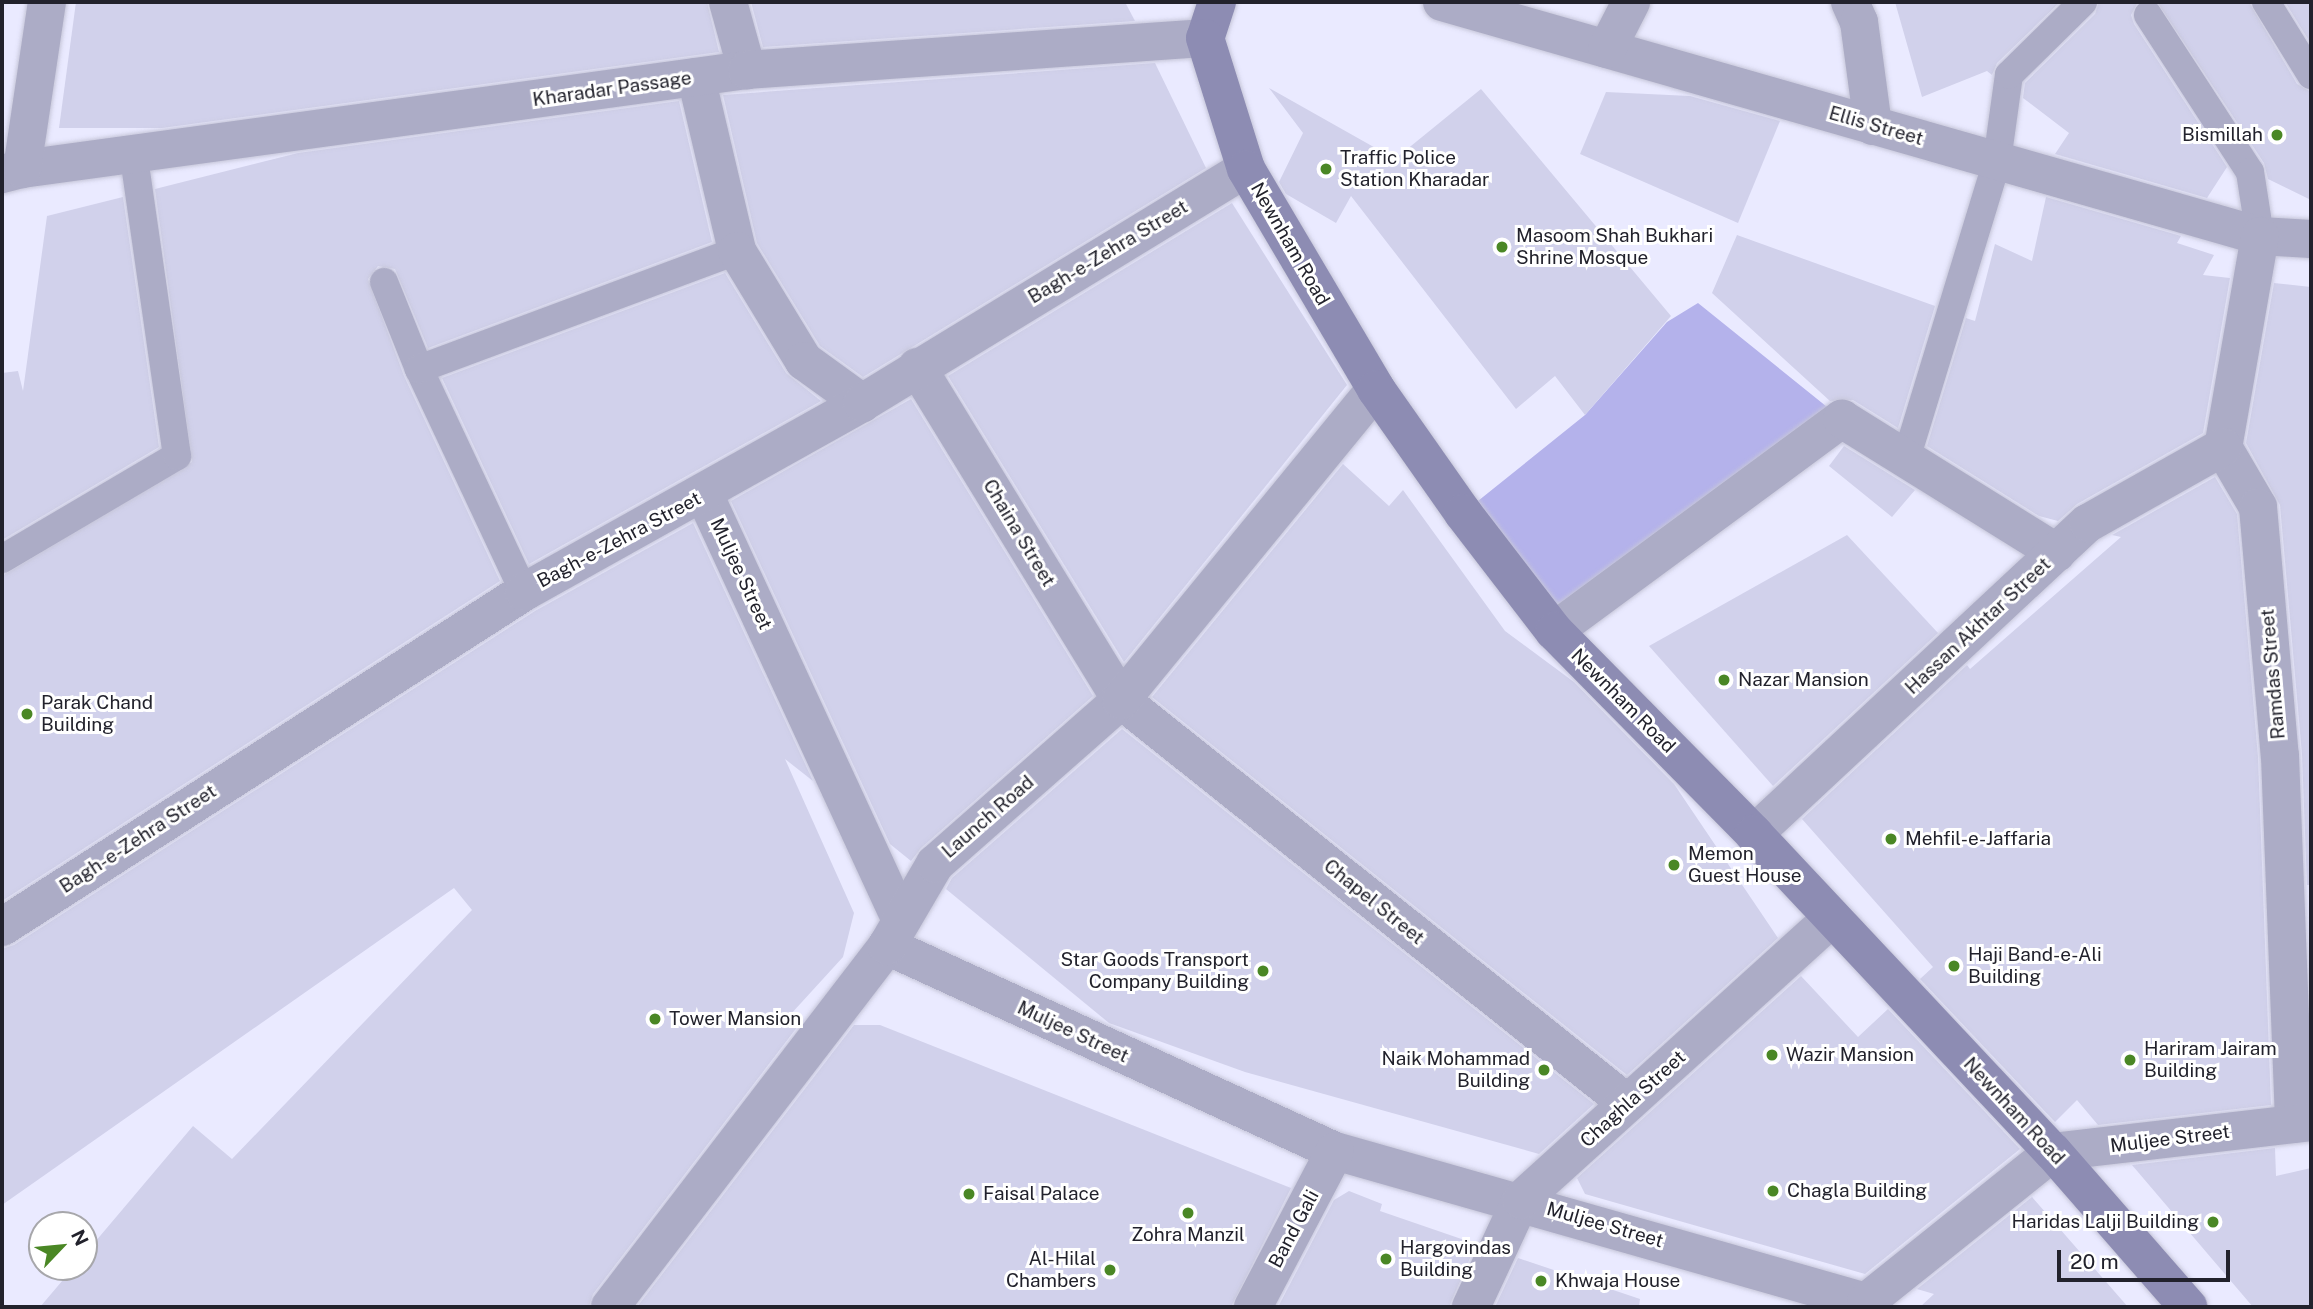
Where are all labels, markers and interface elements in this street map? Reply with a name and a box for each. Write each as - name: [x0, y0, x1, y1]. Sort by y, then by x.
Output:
- street label: Kharadar Passage: [531, 67, 693, 111]
- street label: Ellis Street: [1826, 102, 1926, 150]
- place label: Bismillah: [2182, 124, 2263, 146]
- marker: Bismillah: [2269, 127, 2285, 143]
- place label: Traffic Police Station Kharadar: [1340, 147, 1489, 191]
- marker: Traffic Police Station Kharadar: [1318, 161, 1334, 177]
- street label: Newnham Road: [1246, 179, 1334, 309]
- street label: Bagh-e-Zehra Street: [1024, 195, 1192, 309]
- place label: Masoom Shah Bukhari Shrine Mosque: [1516, 225, 1713, 269]
- marker: Masoom Shah Bukhari Shrine Mosque: [1494, 239, 1510, 255]
- street label: Chaina Street: [978, 475, 1060, 591]
- street label: Bagh-e-Zehra Street: [533, 487, 705, 593]
- street label: Muljee Street: [705, 515, 777, 633]
- street label: Hassan Akhtar Street: [1901, 553, 2055, 699]
- street label: Ramdas Street: [2256, 608, 2290, 740]
- street label: Newnham Road: [1566, 644, 1680, 758]
- place label: Nazar Mansion: [1738, 669, 1869, 691]
- marker: Nazar Mansion: [1716, 672, 1732, 688]
- place label: Parak Chand Building: [41, 692, 153, 736]
- marker: Parak Chand Building: [19, 706, 35, 722]
- street label: Launch Road: [937, 771, 1039, 863]
- street label: Bagh-e-Zehra Street: [55, 780, 221, 898]
- place label: Mehfil-e-Jaffaria: [1905, 828, 2051, 850]
- marker: Mehfil-e-Jaffaria: [1883, 831, 1899, 847]
- place label: Memon Guest House: [1688, 843, 1802, 887]
- street label: Chapel Street: [1319, 855, 1429, 949]
- marker: Memon Guest House: [1666, 857, 1682, 873]
- place label: Haji Band-e-Ali Building: [1968, 944, 2102, 988]
- place label: Star Goods Transport Company Building: [1060, 949, 1249, 993]
- marker: Haji Band-e-Ali Building: [1946, 958, 1962, 974]
- marker: Star Goods Transport Company Building: [1255, 963, 1271, 979]
- street label: Muljee Street: [1014, 996, 1132, 1068]
- place label: Tower Mansion: [669, 1008, 801, 1030]
- marker: Tower Mansion: [647, 1011, 663, 1027]
- place label: Hariram Jairam Building: [2144, 1038, 2277, 1082]
- place label: Wazir Mansion: [1786, 1044, 1914, 1066]
- street label: Chaghla Street: [1576, 1046, 1690, 1152]
- marker: Wazir Mansion: [1764, 1047, 1780, 1063]
- place label: Naik Mohammad Building: [1382, 1048, 1530, 1092]
- marker: Hariram Jairam Building: [2122, 1052, 2138, 1068]
- street label: Newnham Road: [1959, 1053, 2069, 1169]
- marker: Naik Mohammad Building: [1536, 1062, 1552, 1078]
- street label: Muljee Street: [2109, 1120, 2231, 1158]
- place label: Chagla Building: [1787, 1180, 1927, 1202]
- place label: Faisal Palace: [983, 1183, 1099, 1205]
- marker: Chagla Building: [1765, 1183, 1781, 1199]
- marker: Faisal Palace: [961, 1186, 977, 1202]
- street label: Band Gali: [1264, 1186, 1324, 1272]
- street label: Muljee Street: [1544, 1197, 1666, 1253]
- marker: Zohra Manzil: [1180, 1205, 1196, 1221]
- north arrow: [28, 1211, 98, 1281]
- place label: Haridas Lalji Building: [2011, 1211, 2199, 1233]
- marker: Haridas Lalji Building: [2205, 1214, 2221, 1230]
- place label: Zohra Manzil: [1131, 1224, 1245, 1246]
- text: N: [67, 1226, 93, 1249]
- scale bar: [2061, 1236, 2234, 1280]
- place label: Hargovindas Building: [1400, 1237, 1511, 1281]
- place label: Al-Hilal Chambers: [1006, 1248, 1096, 1292]
- text: 20 m: [2070, 1249, 2119, 1274]
- marker: Hargovindas Building: [1378, 1251, 1394, 1267]
- marker: Al-Hilal Chambers: [1102, 1262, 1118, 1278]
- place label: Khwaja House: [1555, 1270, 1680, 1292]
- marker: Khwaja House: [1533, 1273, 1549, 1289]

